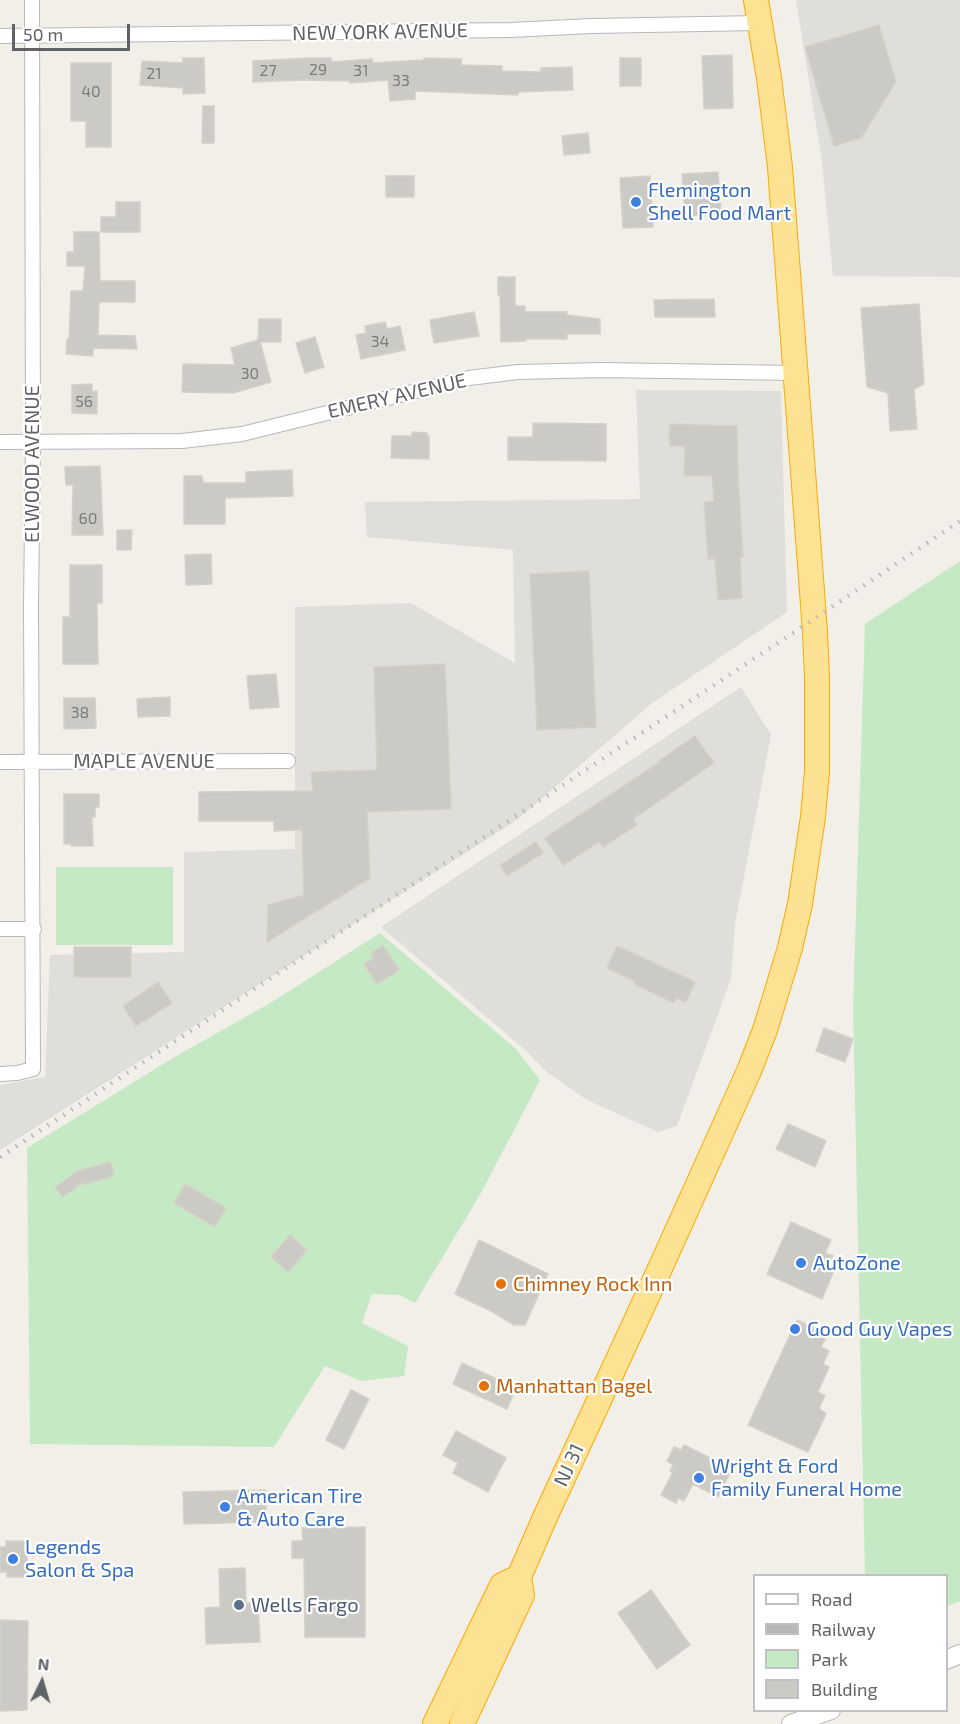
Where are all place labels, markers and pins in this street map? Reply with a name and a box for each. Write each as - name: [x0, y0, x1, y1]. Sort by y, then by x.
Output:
- place label: Flemington Shell Food Mart: [648, 178, 791, 225]
- marker: Flemington Shell Food Mart: [629, 195, 643, 209]
- place label: AutoZone: [813, 1251, 901, 1275]
- marker: AutoZone: [794, 1256, 808, 1270]
- place label: Chimney Rock Inn: [513, 1272, 672, 1296]
- marker: Chimney Rock Inn: [494, 1277, 508, 1291]
- place label: Good Guy Vapes: [807, 1317, 952, 1341]
- marker: Good Guy Vapes: [788, 1322, 802, 1336]
- place label: Manhattan Bagel: [496, 1374, 652, 1398]
- marker: Manhattan Bagel: [477, 1379, 491, 1393]
- place label: Wright & Ford Family Funeral Home: [711, 1454, 902, 1501]
- marker: Wright & Ford Family Funeral Home: [692, 1471, 706, 1485]
- place label: American Tire & Auto Care: [237, 1484, 363, 1531]
- marker: American Tire & Auto Care: [218, 1500, 232, 1514]
- place label: Legends Salon & Spa: [25, 1535, 134, 1582]
- marker: Legends Salon & Spa: [6, 1552, 20, 1566]
- place label: Wells Fargo: [251, 1593, 359, 1617]
- marker: Wells Fargo: [232, 1598, 246, 1612]

